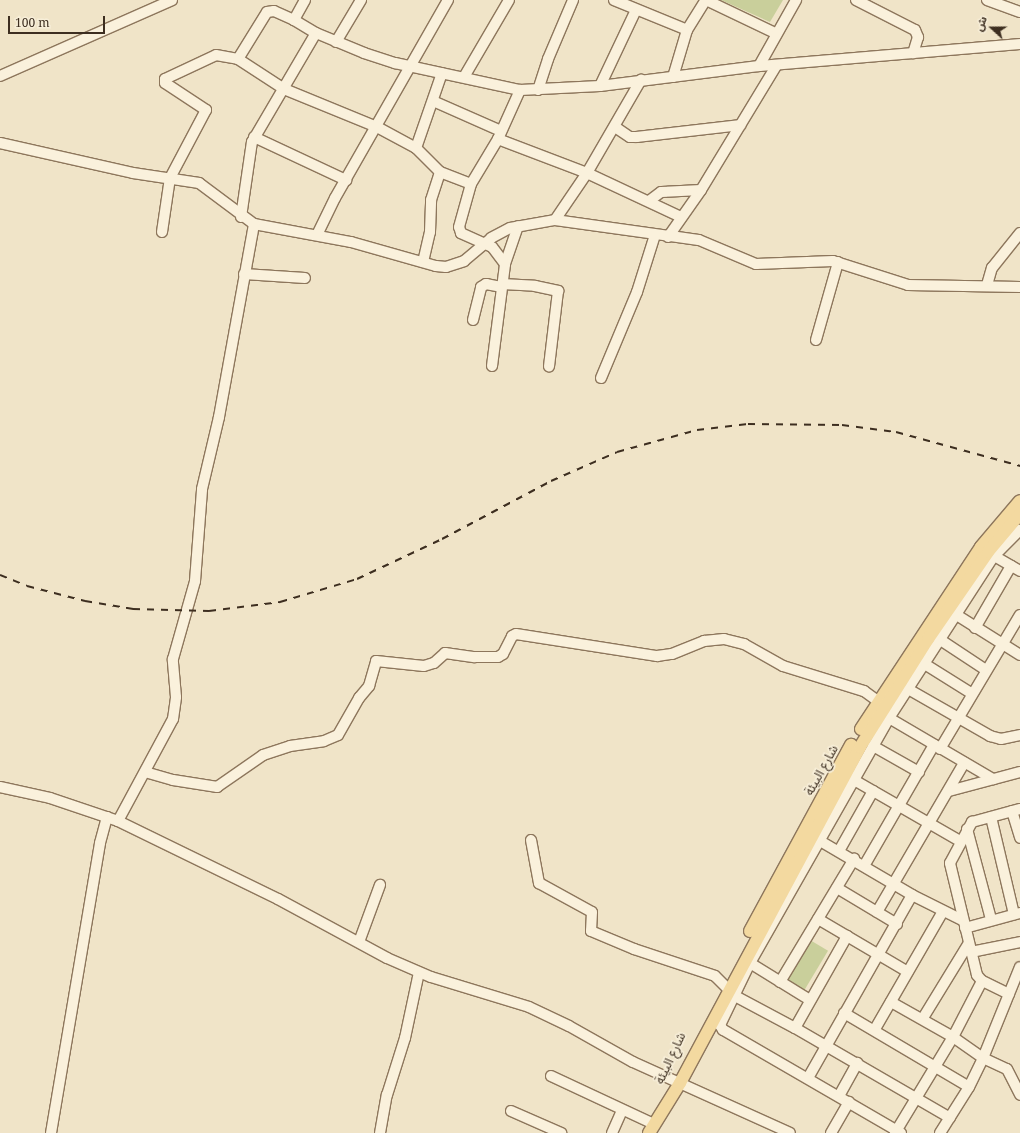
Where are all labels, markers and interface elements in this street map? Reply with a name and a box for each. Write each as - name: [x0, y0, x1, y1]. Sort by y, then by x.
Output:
- scale bar: [10, 8, 107, 34]
- north arrow: [972, 8, 1012, 48]
- text: 100 m: [15, 14, 50, 31]
- text: ش: [971, 14, 990, 33]
- street label: شارع البيئة: [801, 742, 841, 798]
- street label: شارع البيئة: [651, 1030, 689, 1086]

